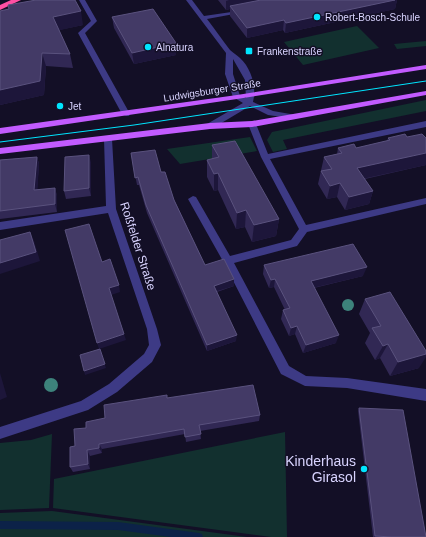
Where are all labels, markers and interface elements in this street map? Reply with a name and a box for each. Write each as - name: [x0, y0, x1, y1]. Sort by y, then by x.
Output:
- marker: Robert-Bosch-Schule: [312, 12, 322, 22]
- place label: Robert-Bosch-Schule: [325, 12, 420, 23]
- marker: Alnatura: [143, 42, 153, 52]
- place label: Alnatura: [156, 42, 194, 53]
- marker: Frankenstraße: [244, 46, 254, 56]
- place label: Frankenstraße: [257, 46, 322, 57]
- street label: Ludwigsburger Straße: [163, 77, 262, 104]
- marker: Jet: [55, 101, 65, 111]
- place label: Jet: [68, 101, 82, 112]
- street label: Roßfelder Straße: [117, 200, 159, 292]
- place label: Kinderhaus Girasol: [285, 453, 356, 485]
- marker: Kinderhaus Girasol: [359, 464, 369, 474]

